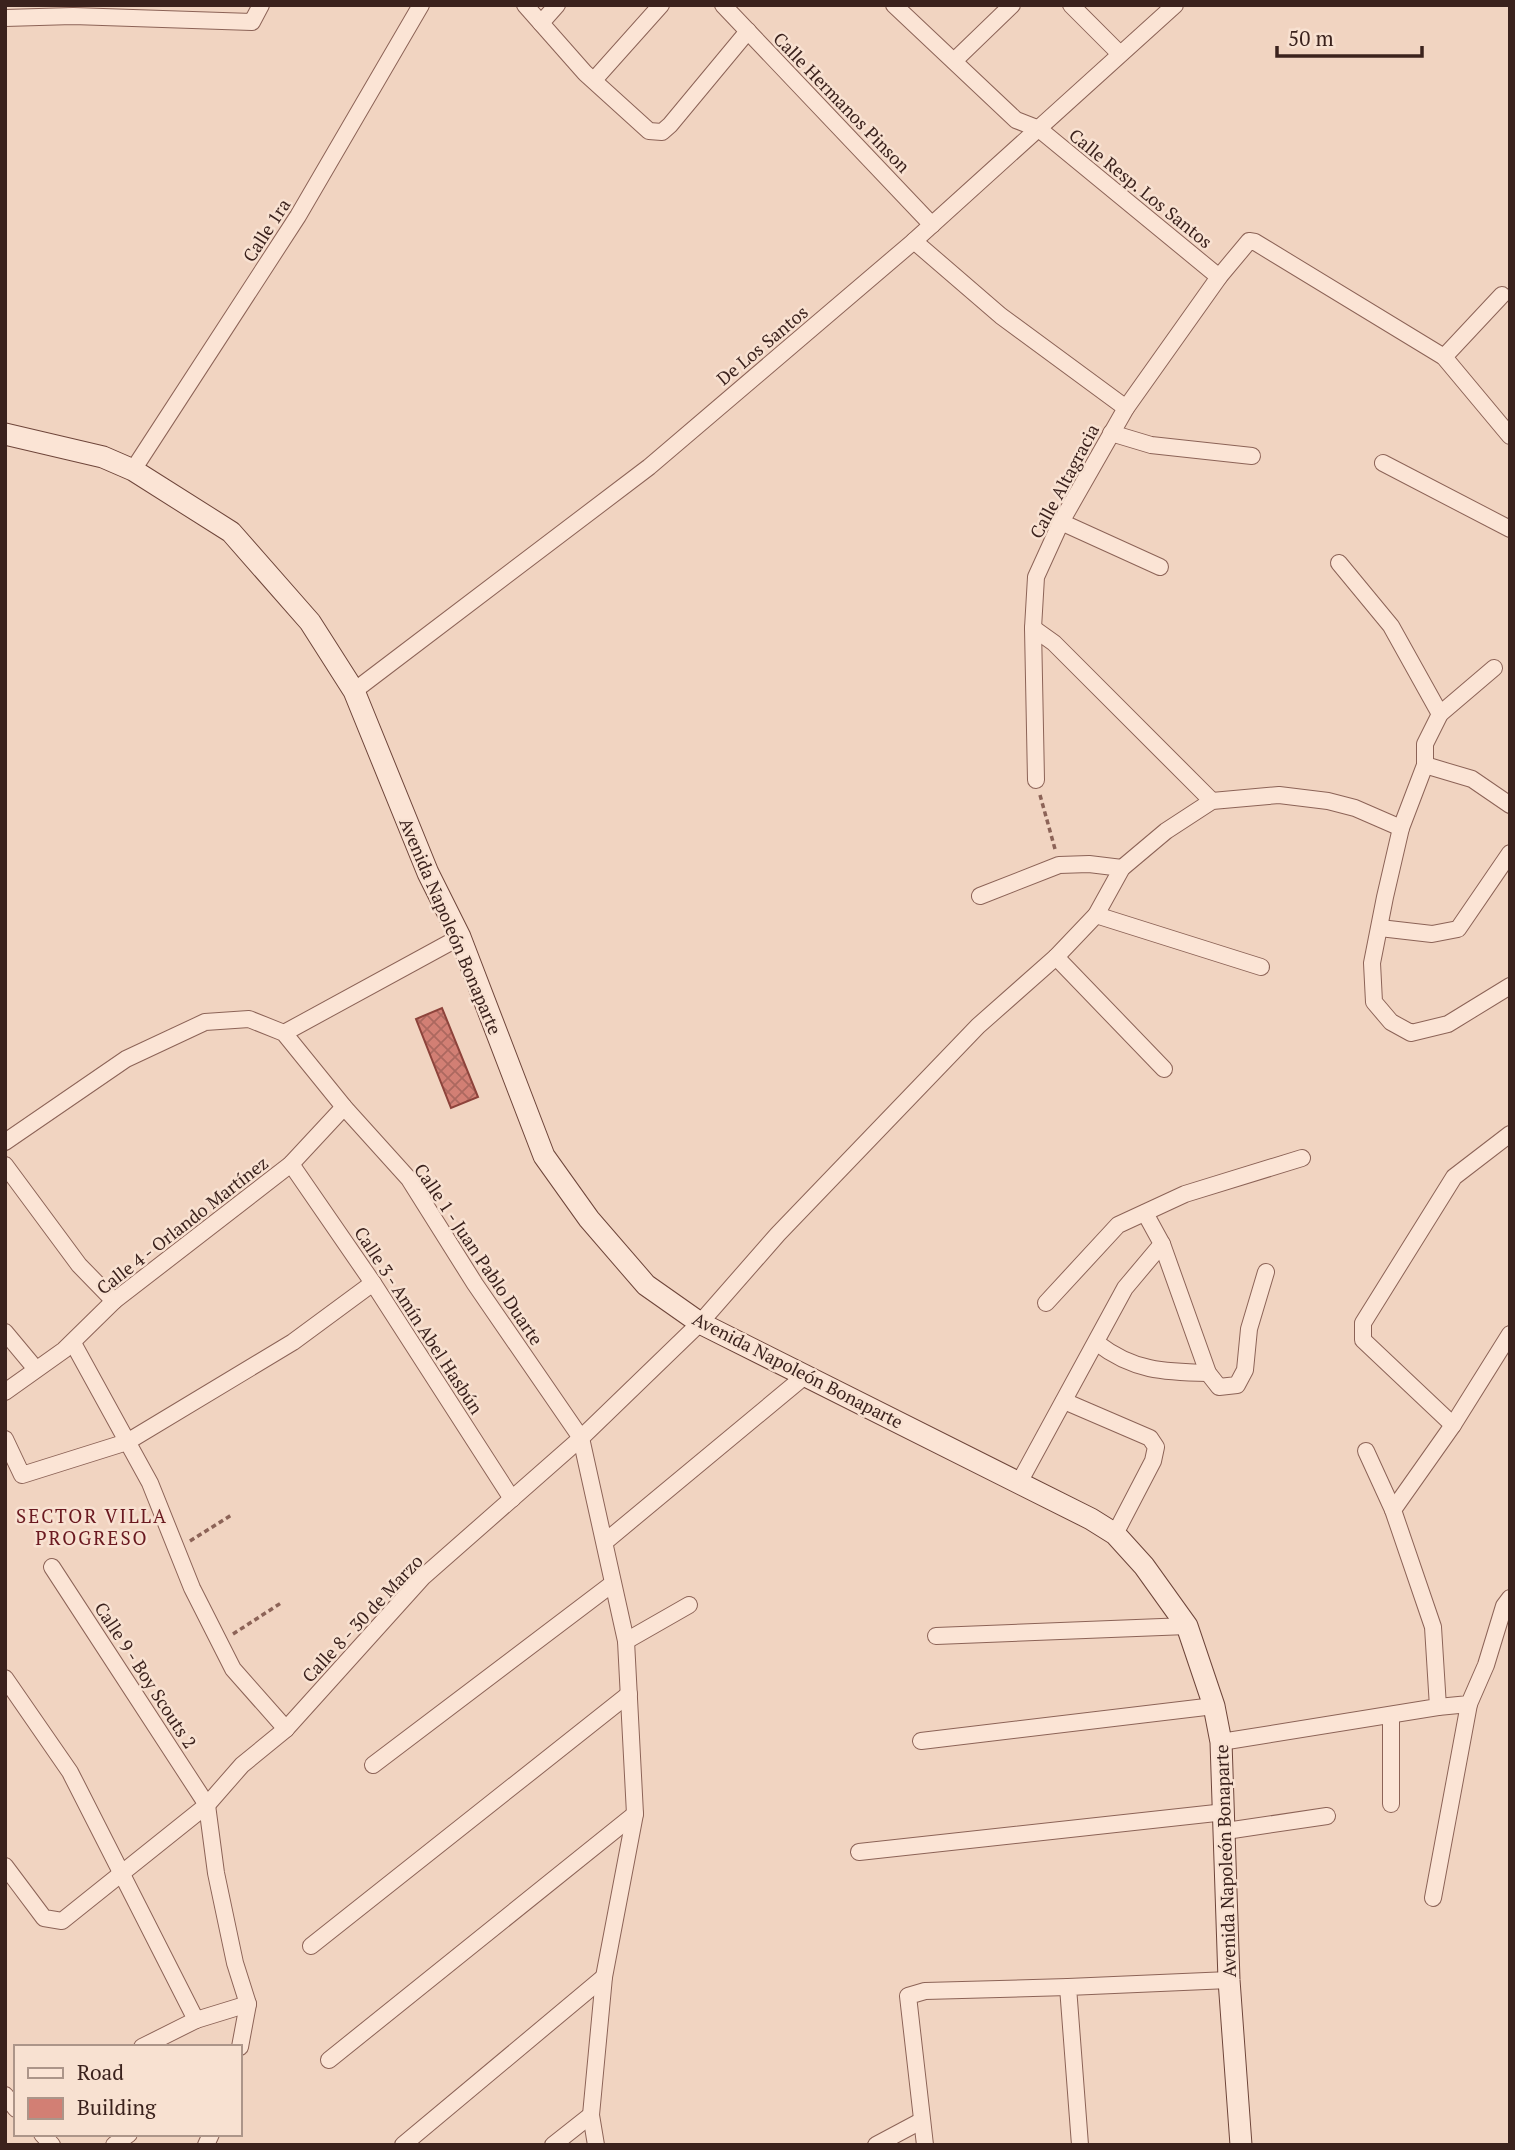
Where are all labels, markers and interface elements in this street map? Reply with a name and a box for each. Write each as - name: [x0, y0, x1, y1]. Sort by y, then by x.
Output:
- scale bar: [1277, 14, 1422, 58]
- text: 50 m: [1288, 24, 1334, 52]
- street label: Calle Hermanos Pinson: [769, 27, 916, 178]
- street label: Calle Resp. Los Santos: [1064, 123, 1218, 253]
- street label: Calle 1ra: [237, 194, 295, 266]
- street label: De Los Santos: [711, 300, 813, 390]
- street label: Calle Altagracia: [1024, 420, 1104, 542]
- street label: Avenida Napoleón Bonaparte: [394, 814, 508, 1038]
- street label: Calle 4 - Orlando Martínez: [91, 1151, 273, 1299]
- street label: Calle 1 - Juan Pablo Duarte: [409, 1158, 549, 1350]
- street label: Calle 3 - Amín Abel Hasbún: [349, 1222, 489, 1419]
- street label: Avenida Napoleón Bonaparte: [689, 1306, 907, 1434]
- district label: SECTOR VILLA PROGRESO: [16, 1503, 168, 1550]
- street label: Calle 8 - 30 de Marzo: [296, 1549, 428, 1687]
- street label: Calle 9 - Boy Scouts 2: [90, 1597, 202, 1753]
- street label: Avenida Napoleón Bonaparte: [1209, 1744, 1241, 1978]
- legend: [14, 2045, 242, 2136]
- text: Road: [77, 2058, 124, 2086]
- text: Building: [77, 2093, 157, 2121]

